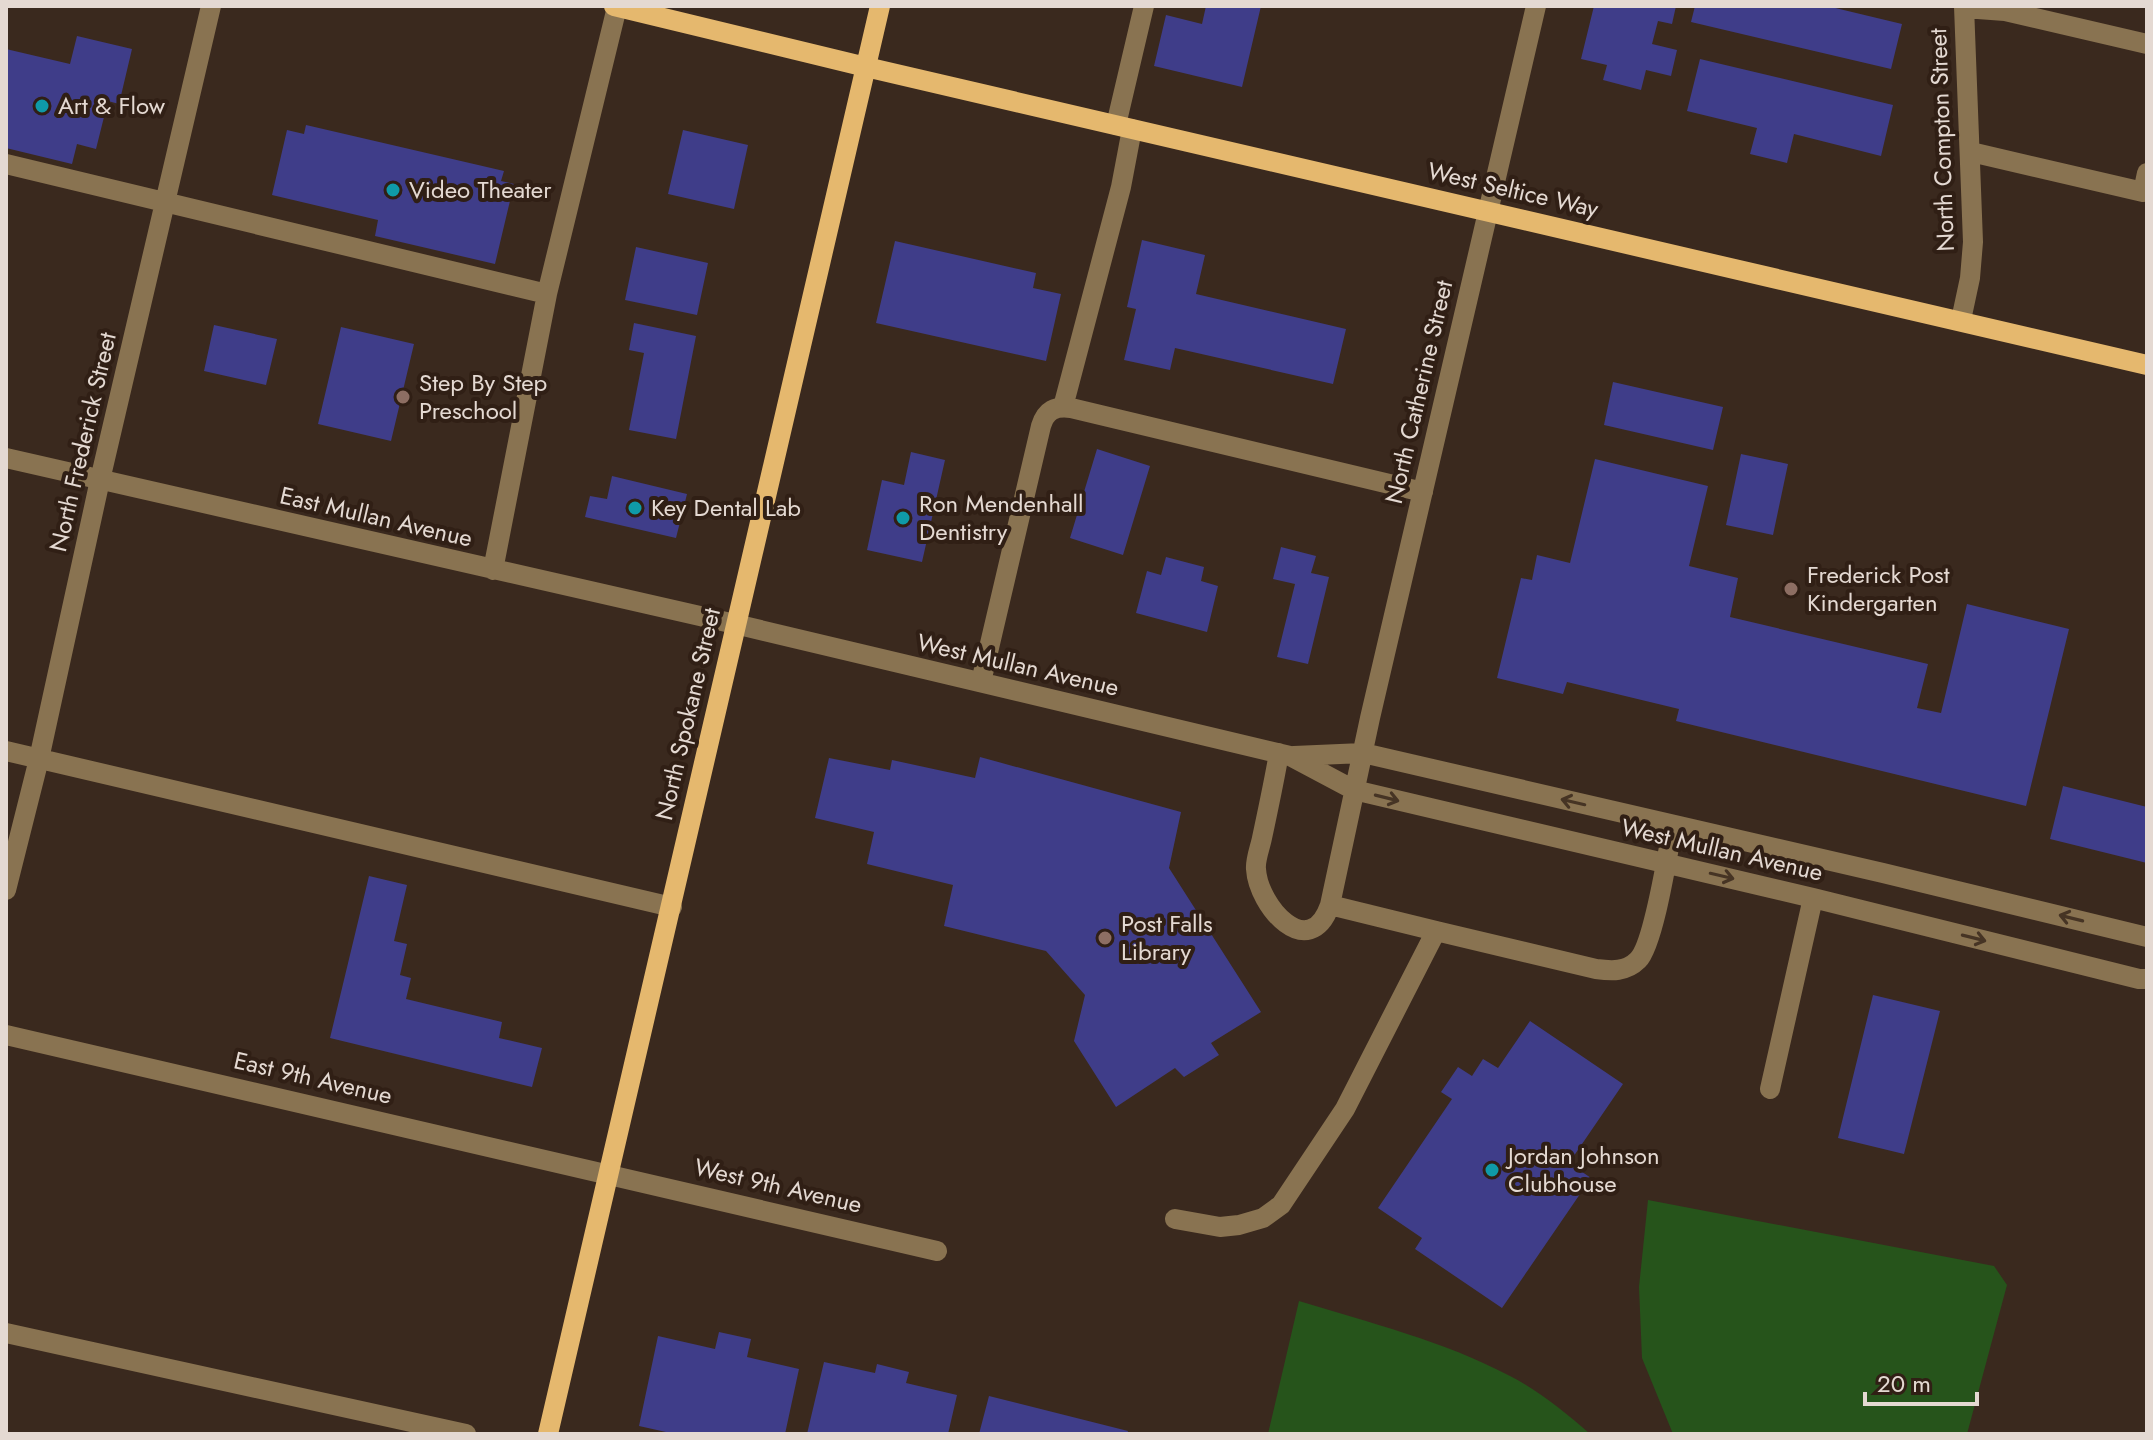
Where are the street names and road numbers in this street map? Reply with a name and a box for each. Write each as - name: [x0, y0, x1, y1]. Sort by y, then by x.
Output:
- street label: North Compton Street: [1920, 28, 1963, 252]
- street label: West Seltice Way: [1424, 153, 1602, 226]
- street label: North Catherine Street: [1376, 277, 1461, 507]
- street label: North Frederick Street: [40, 328, 125, 555]
- street label: East Mullan Avenue: [276, 477, 476, 556]
- street label: North Spokane Street: [646, 604, 729, 824]
- street label: West Mullan Avenue: [914, 624, 1122, 705]
- street label: West Mullan Avenue: [1618, 809, 1826, 890]
- street label: East 9th Avenue: [230, 1042, 396, 1113]
- street label: West 9th Avenue: [691, 1149, 865, 1222]

